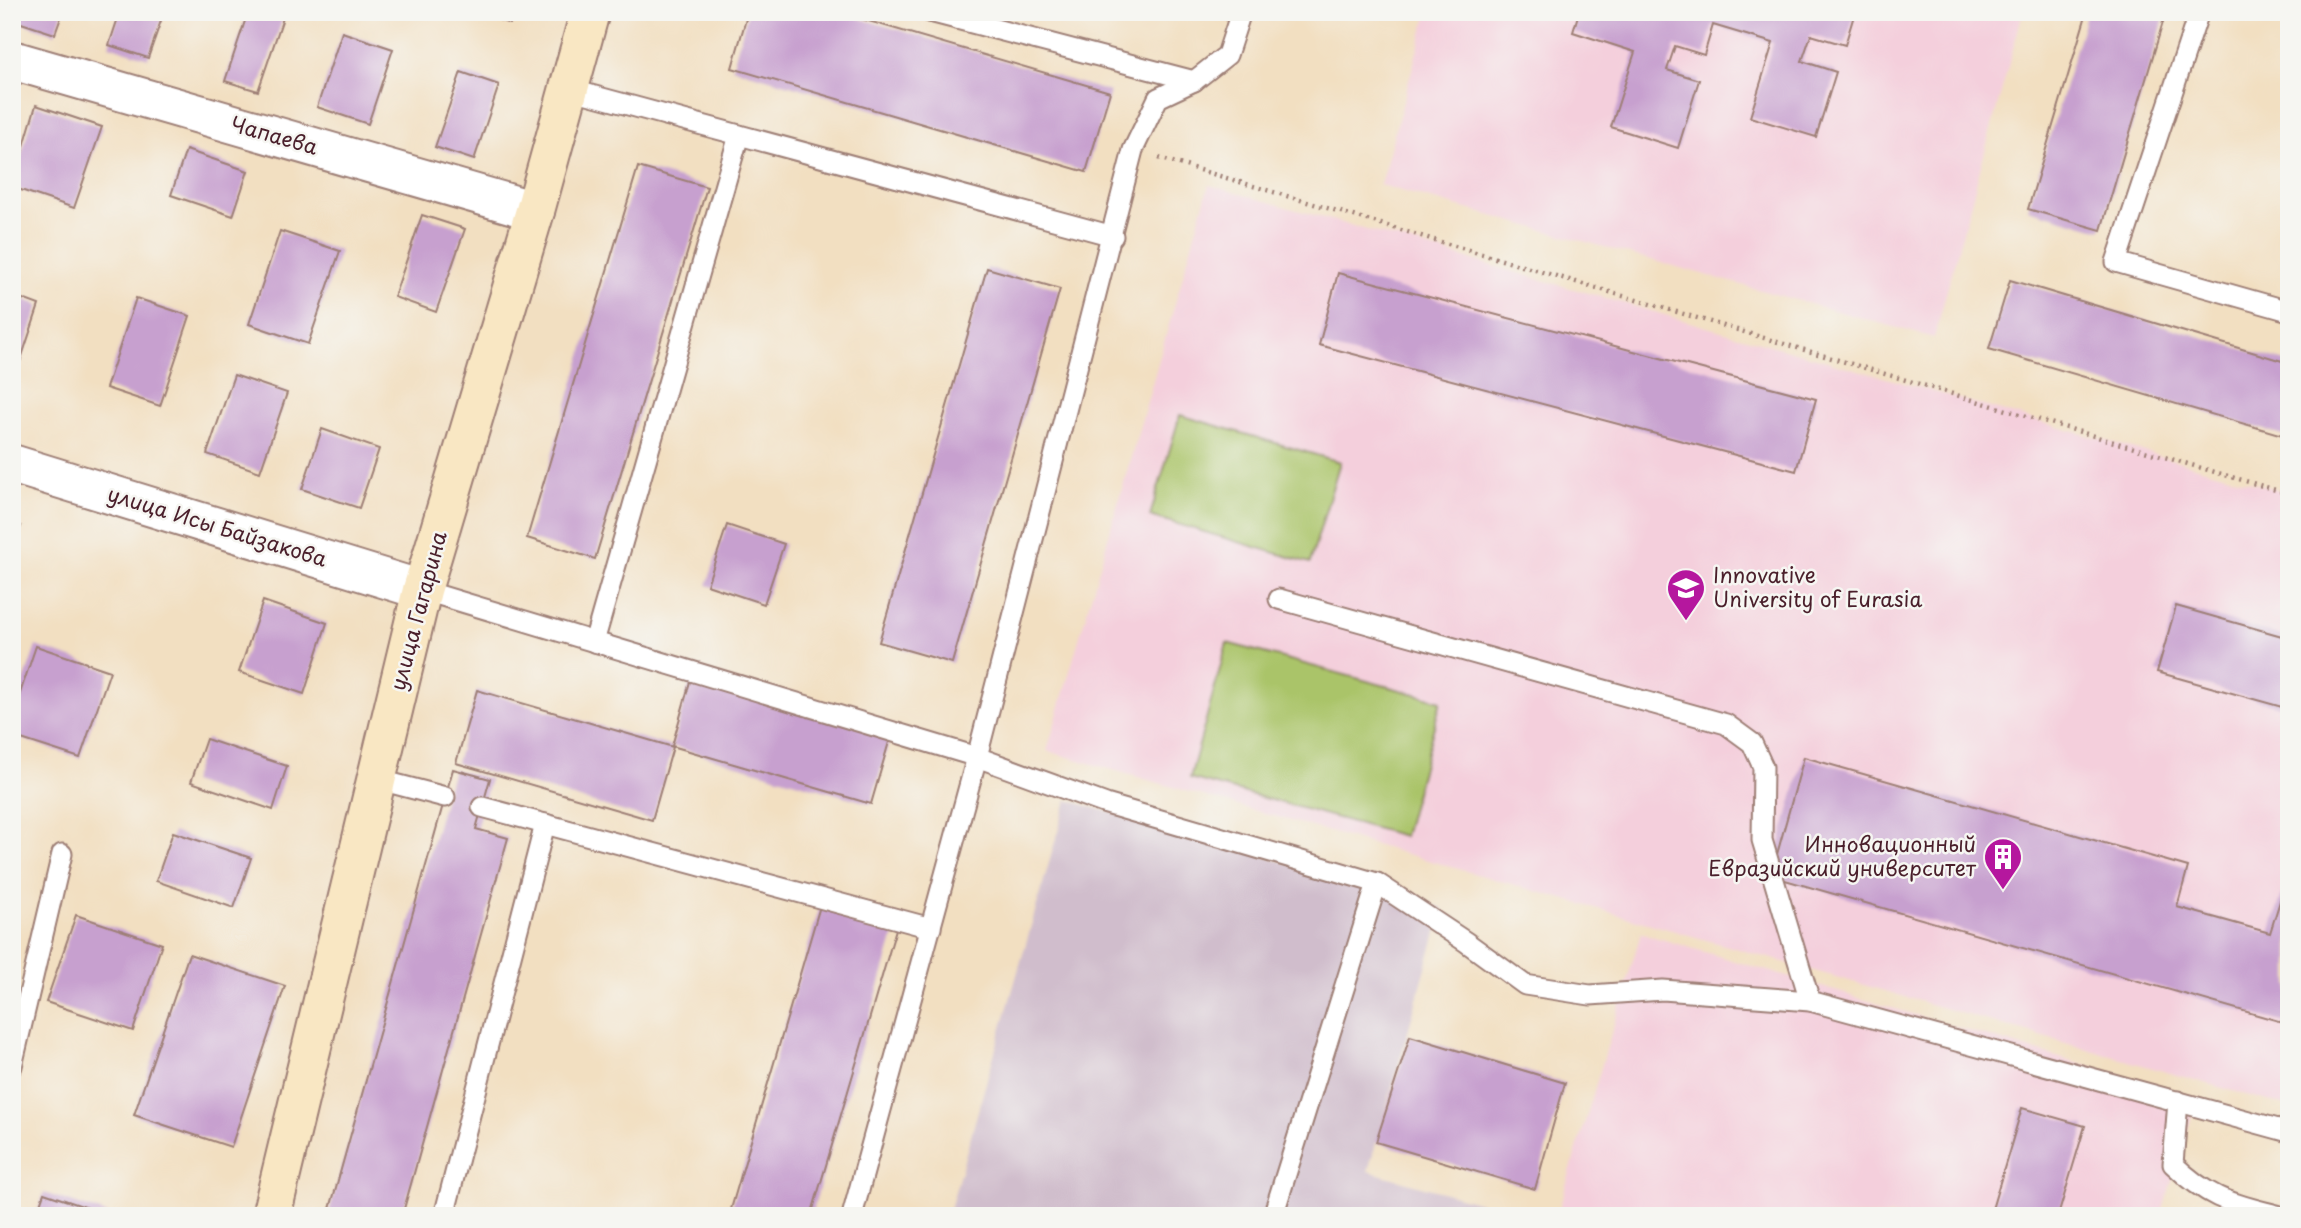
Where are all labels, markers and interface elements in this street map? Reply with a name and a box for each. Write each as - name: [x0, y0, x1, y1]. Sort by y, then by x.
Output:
- street label: Чапаева: [227, 106, 322, 162]
- street label: улица Исы Байзакова: [104, 476, 331, 574]
- street label: улица Гагарина: [380, 526, 454, 694]
- place label: Innovative University of Eurasia: [1713, 558, 1922, 614]
- school or university icon: Innovative University of Eurasia: [1665, 567, 1707, 622]
- place label: Инновационный Евразийский университет: [1708, 827, 1977, 883]
- building icon: Инновационный Евразийский университет: [1982, 836, 2024, 891]

